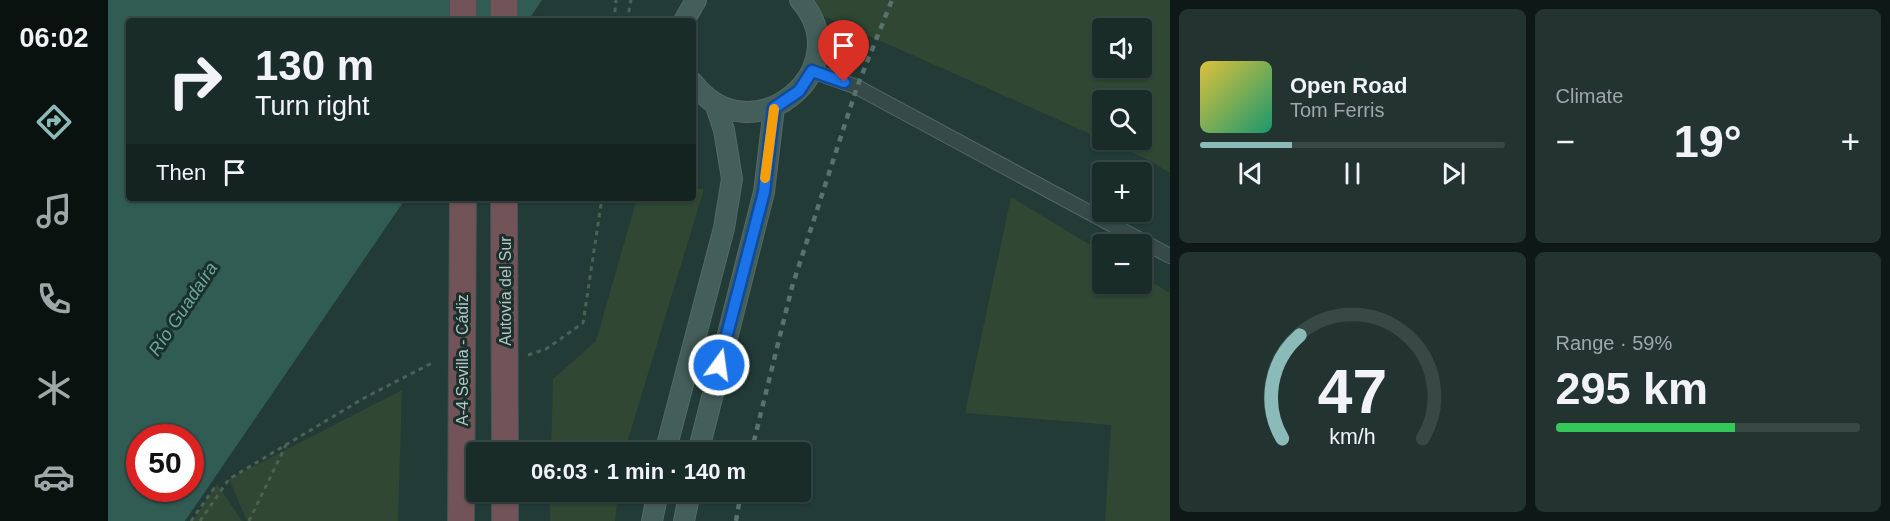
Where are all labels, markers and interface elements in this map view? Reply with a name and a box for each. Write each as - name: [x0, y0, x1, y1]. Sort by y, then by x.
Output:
- map controls: [1092, 18, 1152, 294]
- button: sound: [1092, 18, 1152, 78]
- pin: [818, 20, 869, 82]
- text: 06:02: [19, 23, 89, 53]
- icon: arrive: [827, 29, 860, 62]
- icon: right: [156, 42, 234, 120]
- text: 130 m: [255, 42, 374, 89]
- text: Open Road: [1290, 73, 1407, 98]
- text: Climate: [1556, 85, 1623, 107]
- button: search: [1092, 90, 1152, 150]
- text: Turn right: [255, 91, 370, 121]
- text: Tom Ferris: [1290, 99, 1384, 121]
- icon: directions: [33, 101, 75, 143]
- text: 19°: [1674, 116, 1742, 167]
- text: −: [1556, 123, 1575, 160]
- text: +: [1841, 123, 1860, 160]
- icon: arrive: [218, 156, 251, 189]
- icon: previous: [1234, 157, 1267, 190]
- icon: pause: [1336, 157, 1369, 190]
- icon: next: [1437, 157, 1470, 190]
- text: Then: [156, 160, 206, 185]
- button: +: [1092, 162, 1152, 222]
- icon: music: [33, 190, 75, 232]
- button: −: [1092, 234, 1152, 294]
- street label: Autovía del Sur: [497, 236, 514, 346]
- water label: Río Guadaíra: [144, 259, 222, 359]
- icon: phone: [33, 278, 75, 320]
- street label: A-4 Sevilla - Cádiz: [454, 294, 471, 426]
- text: Range · 59%: [1556, 332, 1672, 354]
- position arrow: [687, 333, 751, 397]
- text: 47: [1318, 357, 1387, 426]
- text: 295 km: [1556, 363, 1708, 414]
- icon: climate: [33, 367, 75, 409]
- speed limit sign: 50: [126, 424, 204, 502]
- text: km/h: [1329, 425, 1375, 449]
- icon: car: [33, 456, 75, 498]
- text: 06:03 · 1 min · 140 m: [531, 459, 746, 484]

